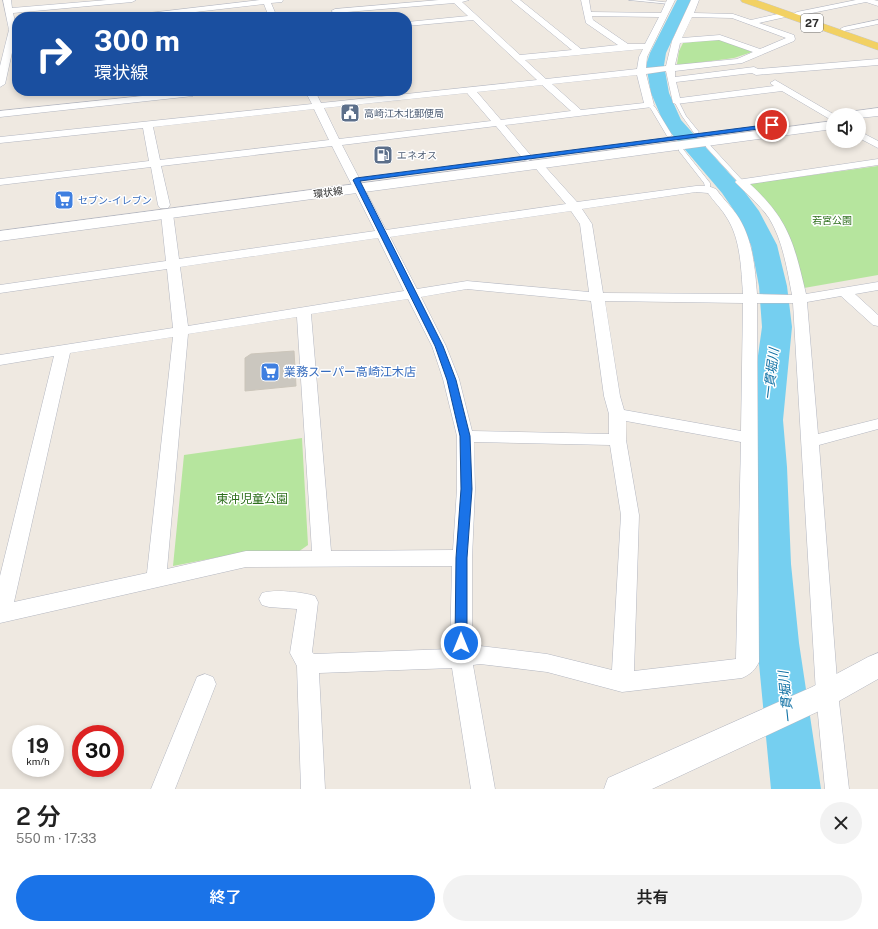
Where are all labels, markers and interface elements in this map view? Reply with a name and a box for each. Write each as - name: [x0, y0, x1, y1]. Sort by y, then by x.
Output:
- road number: 27: [801, 14, 823, 32]
- text: 300 m: [94, 24, 180, 57]
- icon: right: [28, 28, 80, 80]
- text: 環状線: [94, 62, 148, 83]
- public building icon: 高崎江木北郵便局: [339, 102, 361, 124]
- place label: 高崎江木北郵便局: [364, 107, 444, 119]
- pin: [755, 108, 789, 142]
- map controls: [826, 108, 866, 148]
- button: sound: [826, 108, 866, 148]
- icon: arrive: [761, 114, 783, 136]
- fuel station icon: エネオス: [372, 144, 394, 166]
- place label: エネオス: [397, 149, 437, 161]
- street label: 環状線: [312, 184, 344, 200]
- supermarket icon: セブン-イレブン: [53, 189, 75, 211]
- place label: セブン-イレブン: [78, 194, 152, 206]
- park label: 若宮公園: [812, 214, 852, 226]
- water label: 一貫堀川: [760, 345, 782, 401]
- supermarket icon: 業務スーパー高崎江木店: [259, 361, 281, 383]
- place label: 業務スーパー高崎江木店: [284, 365, 416, 379]
- park label: 東沖児童公園: [216, 492, 288, 506]
- position arrow: [440, 622, 482, 664]
- water label: 一貫堀川: [776, 668, 796, 724]
- speed limit sign: 30: [72, 725, 124, 777]
- text: 19: [27, 734, 49, 758]
- text: km/h: [26, 755, 50, 767]
- text: 2 分: [16, 802, 60, 830]
- button: close: [820, 802, 862, 844]
- text: 550 m · 17:33: [16, 831, 97, 846]
- button: 終了: [16, 875, 435, 921]
- button: 共有: [443, 875, 862, 921]

